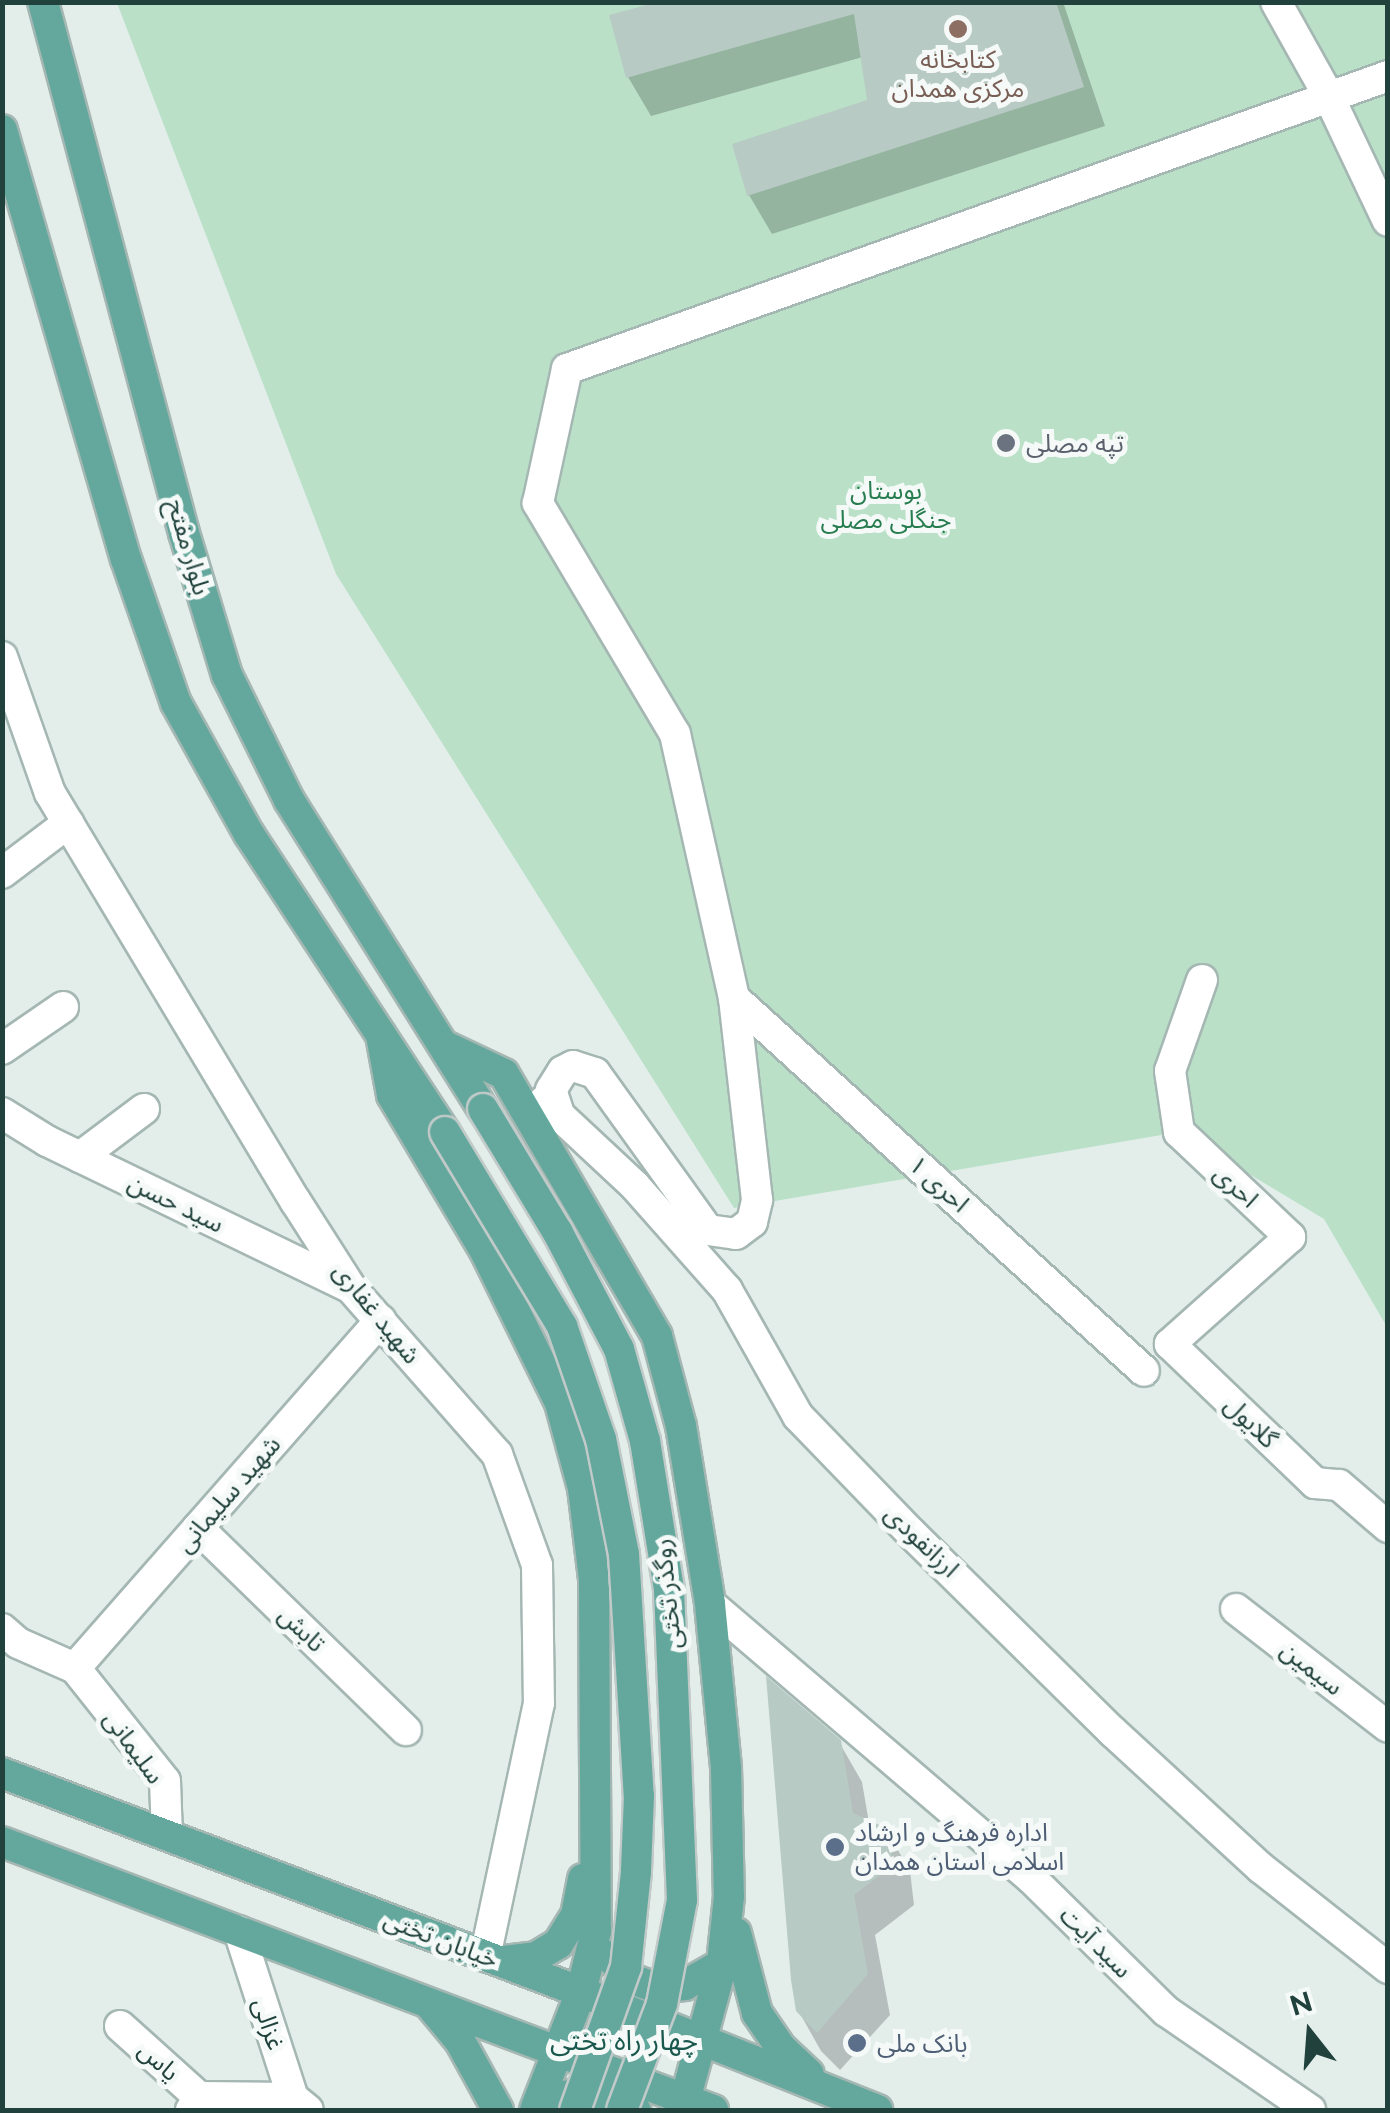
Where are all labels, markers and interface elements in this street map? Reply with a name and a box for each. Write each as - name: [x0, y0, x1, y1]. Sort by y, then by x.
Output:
- marker: کتابخانه مرکزی همدان: [947, 18, 969, 40]
- place label: کتابخانه مرکزی همدان: [892, 45, 1024, 104]
- place label: تپه مصلی: [1026, 428, 1124, 458]
- marker: تپه مصلی: [995, 432, 1017, 454]
- park label: بوستان جنگلی مصلی: [820, 476, 952, 535]
- street label: بلوار مفتح: [161, 495, 217, 599]
- street label: احری ۱: [903, 1149, 975, 1219]
- street label: احری: [1208, 1158, 1264, 1214]
- street label: سید حسن: [123, 1167, 229, 1239]
- street label: شهید غفاری: [327, 1256, 427, 1370]
- street label: گلایول: [1218, 1390, 1284, 1454]
- street label: شهید سلیمانی: [169, 1430, 287, 1558]
- street label: ارزانفودی: [879, 1498, 965, 1584]
- street label: روگذر تختی: [646, 1537, 688, 1651]
- street label: تابش: [272, 1600, 332, 1658]
- street label: سیمین: [1275, 1634, 1349, 1702]
- street label: سلیمانی: [97, 1704, 171, 1790]
- place label: اداره فرهنگ و ارشاد اسلامی استان همدان: [855, 1818, 1064, 1877]
- marker: اداره فرهنگ و ارشاد اسلامی استان همدان: [824, 1836, 846, 1858]
- street label: سید آیت: [1054, 1900, 1138, 1984]
- street label: خیابان تختی: [380, 1904, 502, 1974]
- north arrow: [1260, 1983, 1360, 2083]
- text: N: [1286, 1985, 1316, 2023]
- street label: غزالی: [247, 1994, 291, 2054]
- district label: چهار راه تختی: [550, 2024, 698, 2058]
- place label: بانک ملی: [877, 2028, 967, 2058]
- marker: بانک ملی: [846, 2032, 868, 2054]
- street label: یاس: [132, 2035, 186, 2087]

